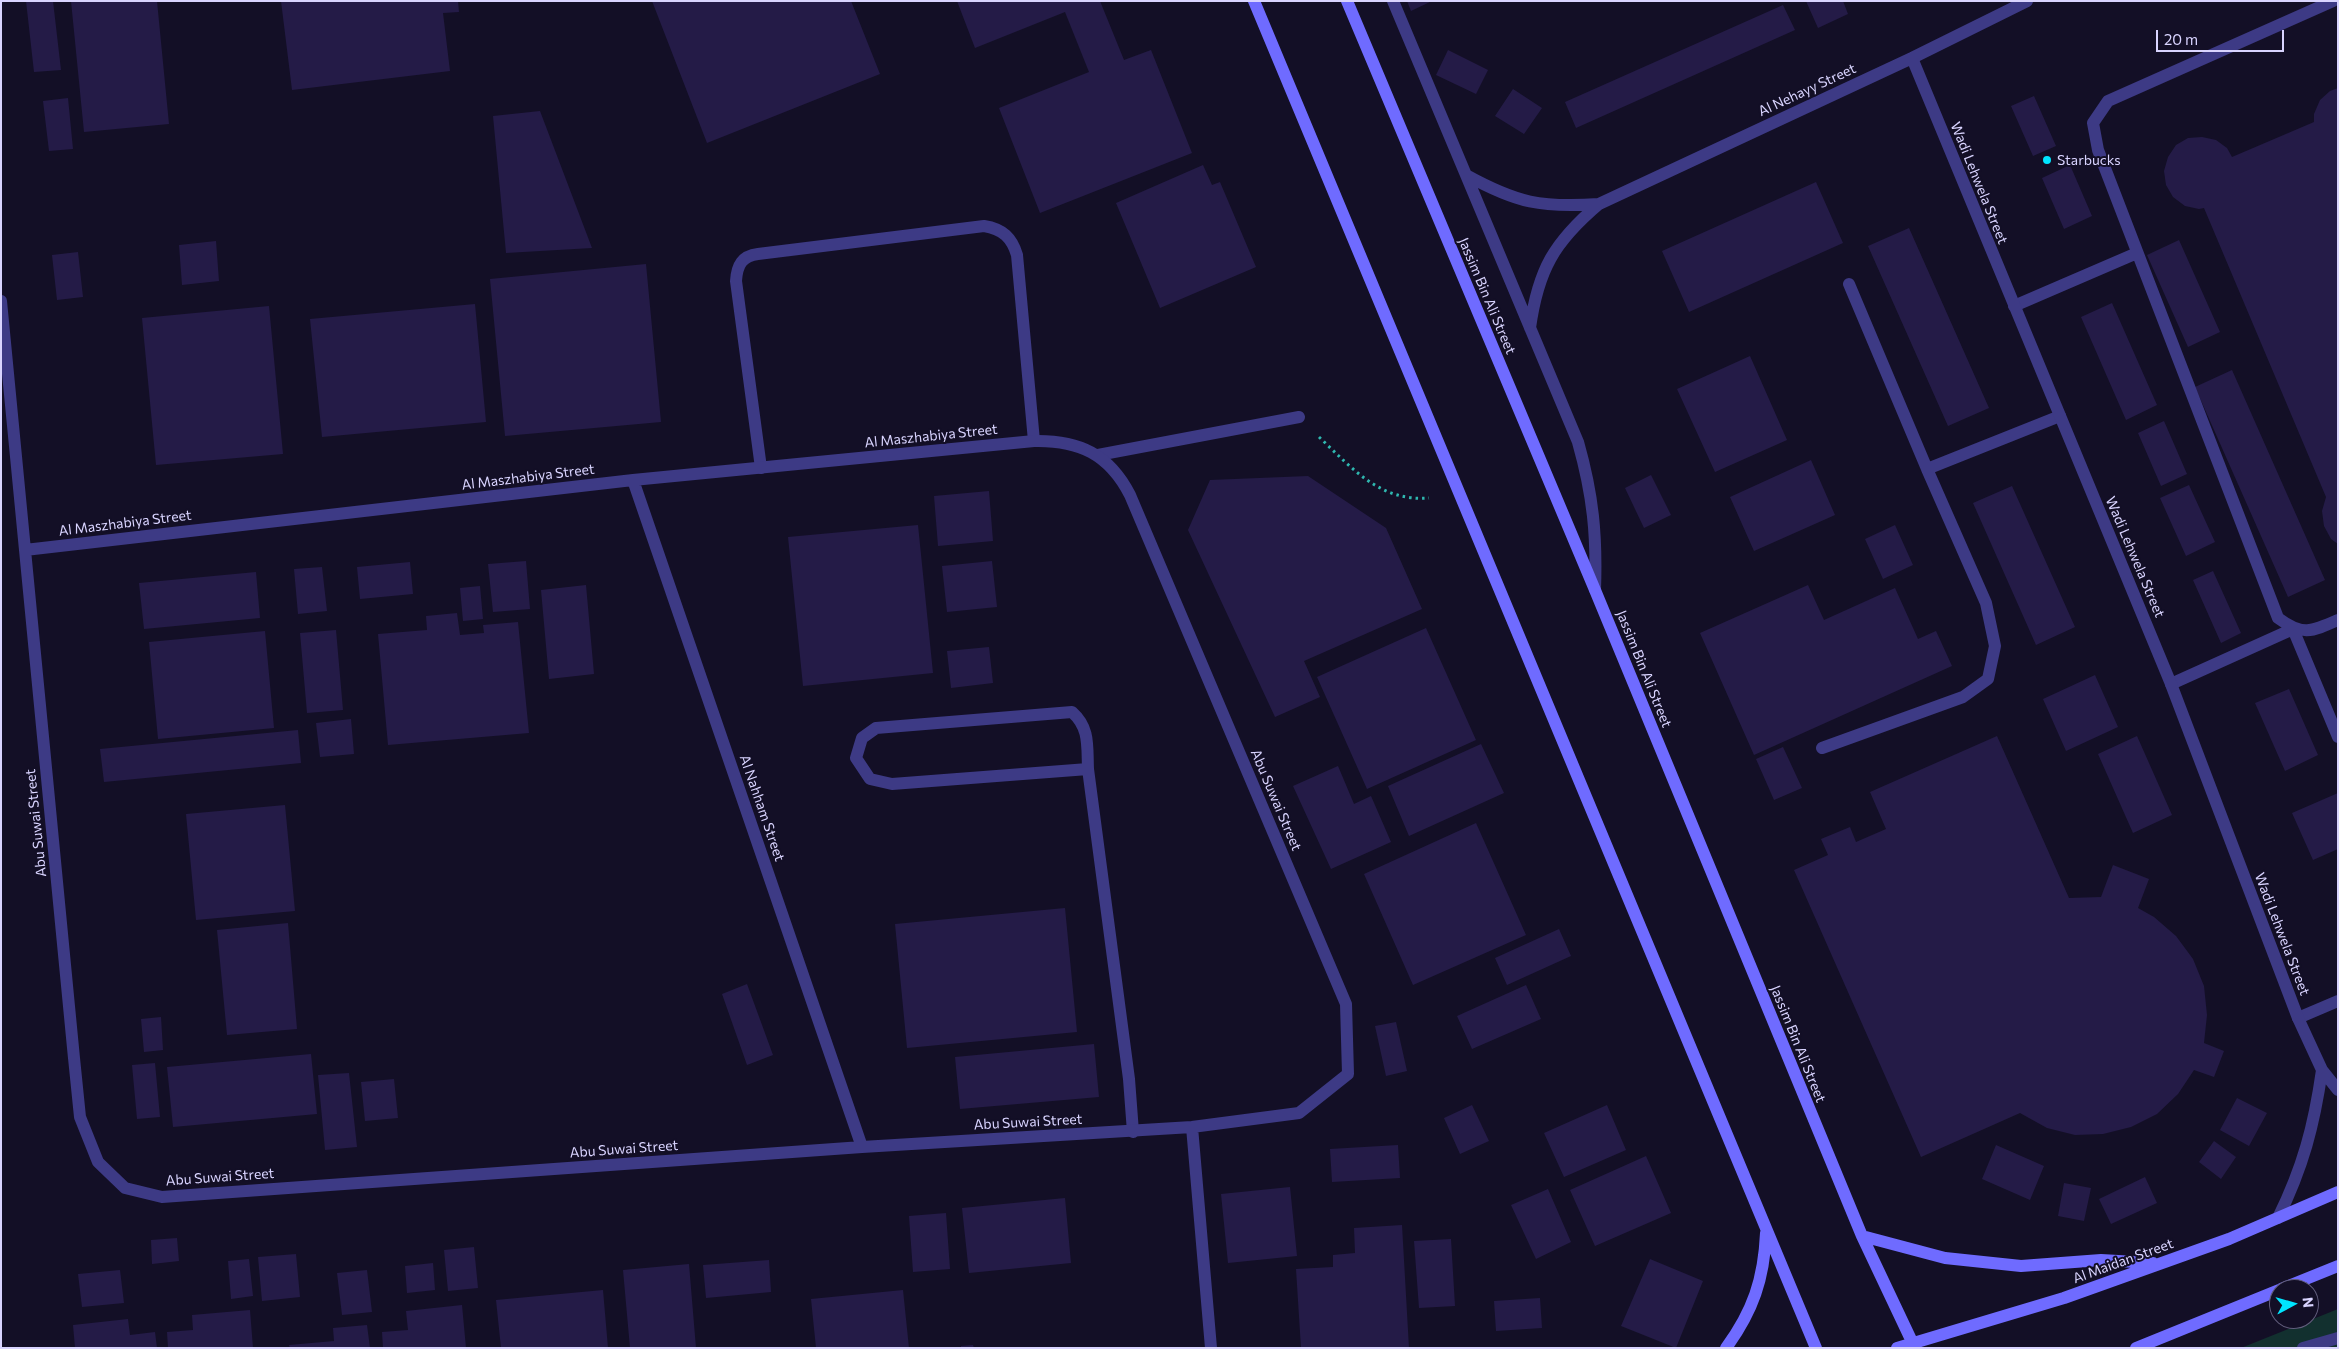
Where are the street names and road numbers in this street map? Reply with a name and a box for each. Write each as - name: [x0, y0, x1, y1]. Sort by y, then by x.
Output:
- street label: Al Nehayy Street: [1756, 60, 1858, 120]
- street label: Wadi Lehwela Street: [1947, 120, 2011, 246]
- street label: Jassim Bin Ali Street: [1455, 235, 1519, 357]
- street label: Al Maszhabiya Street: [864, 421, 998, 451]
- street label: Al Maszhabiya Street: [461, 461, 595, 493]
- street label: Wadi Lehwela Street: [2102, 494, 2168, 620]
- street label: Al Maszhabiya Street: [58, 507, 192, 539]
- street label: Jassim Bin Ali Street: [1613, 608, 1675, 730]
- street label: Abu Suwai Street: [1247, 747, 1305, 853]
- street label: Al Nahham Street: [736, 753, 788, 863]
- street label: Abu Suwai Street: [22, 768, 50, 878]
- street label: Wadi Lehwela Street: [2251, 870, 2313, 998]
- street label: Jassim Bin Ali Street: [1767, 983, 1829, 1105]
- street label: Abu Suwai Street: [973, 1111, 1083, 1133]
- street label: Abu Suwai Street: [569, 1137, 679, 1161]
- street label: Abu Suwai Street: [165, 1165, 275, 1189]
- street label: Al Maidan Street: [2070, 1235, 2176, 1287]

